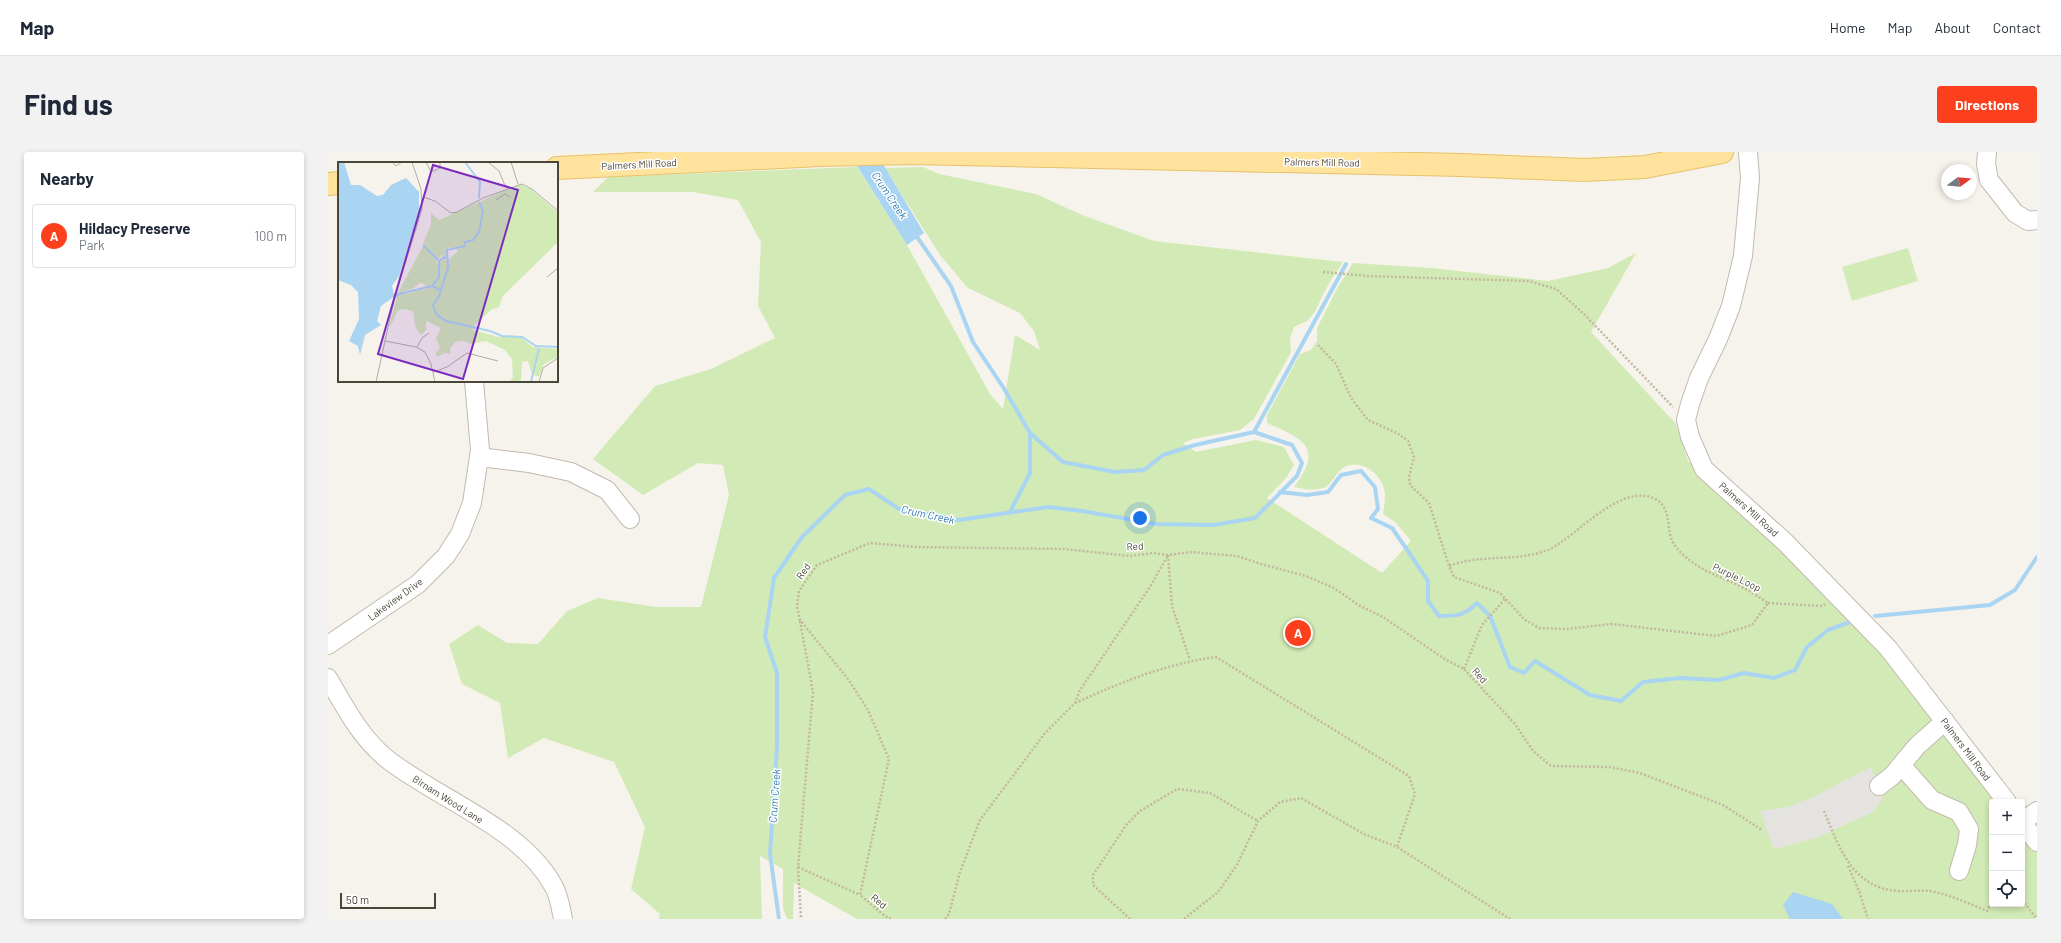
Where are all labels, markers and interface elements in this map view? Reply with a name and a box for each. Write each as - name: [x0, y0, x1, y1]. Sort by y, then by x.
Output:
- text: Map: [20, 16, 54, 39]
- text: Home: [1830, 19, 1866, 36]
- text: Map: [1888, 19, 1912, 36]
- text: About: [1934, 19, 1971, 36]
- text: Contact: [1993, 19, 2041, 36]
- button: Directions: [1937, 86, 2037, 123]
- text: Find us: [24, 87, 113, 121]
- street label: Palmers Mill Road: [1284, 155, 1360, 169]
- street label: Palmers Mill Road: [601, 156, 677, 172]
- inset map: [338, 162, 558, 382]
- north arrow: [1941, 164, 1977, 200]
- text: Nearby: [40, 168, 94, 188]
- water label: Crum Creek: [869, 169, 911, 222]
- text: Hildacy Preserve: [79, 219, 190, 237]
- text: A: [50, 228, 58, 244]
- text: 100 m: [254, 228, 287, 244]
- text: Park: [79, 237, 105, 253]
- street label: Palmers Mill Road: [1717, 479, 1781, 539]
- water label: Crum Creek: [900, 502, 956, 526]
- your location: [1130, 508, 1150, 528]
- street label: Red: [1126, 540, 1144, 552]
- street label: Purple Loop: [1711, 560, 1763, 594]
- street label: Red: [793, 561, 813, 581]
- street label: Lakeview Drive: [365, 575, 425, 623]
- pin: A: [1285, 618, 1311, 648]
- street label: Red: [1470, 665, 1490, 685]
- street label: Palmers Mill Road: [1938, 715, 1994, 783]
- water label: Crum Creek: [766, 768, 782, 823]
- street label: Birnam Wood Lane: [410, 772, 486, 826]
- map controls: [1989, 799, 2025, 907]
- button: +: [1989, 799, 2025, 835]
- button: −: [1989, 835, 2025, 871]
- button: locate: [1989, 871, 2025, 907]
- scale bar: [340, 891, 436, 910]
- street label: Red: [869, 891, 889, 911]
- text: 50 m: [346, 893, 369, 906]

